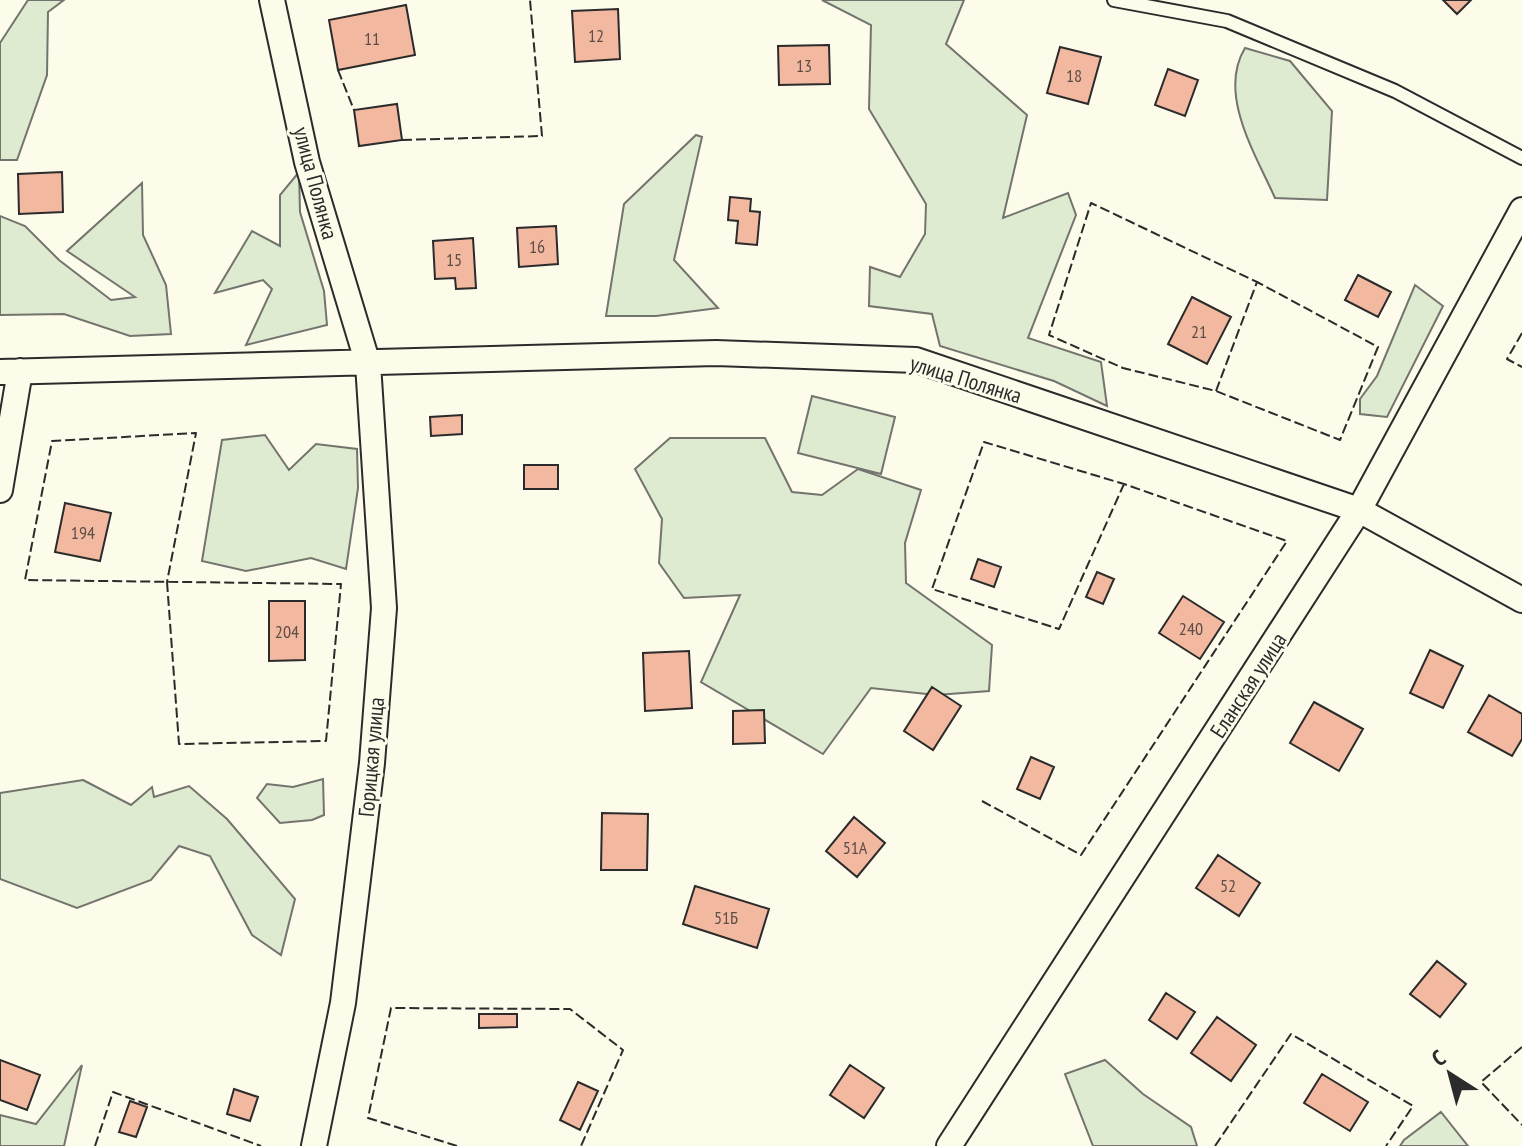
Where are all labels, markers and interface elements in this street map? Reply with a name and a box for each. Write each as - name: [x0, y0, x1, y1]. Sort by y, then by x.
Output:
- house number: 12: [588, 24, 604, 47]
- house number: 11: [364, 27, 380, 50]
- house number: 13: [796, 54, 812, 77]
- house number: 18: [1066, 64, 1082, 87]
- street label: улица Полянка: [288, 124, 344, 242]
- house number: 16: [529, 235, 545, 258]
- house number: 15: [446, 248, 462, 271]
- house number: 21: [1191, 320, 1207, 343]
- street label: улица Полянка: [907, 349, 1025, 409]
- house number: 194: [71, 521, 95, 544]
- house number: 240: [1179, 617, 1203, 640]
- house number: 204: [275, 620, 299, 643]
- street label: Еланская улица: [1204, 627, 1292, 743]
- street label: Горицкая улица: [352, 696, 390, 818]
- house number: 51А: [843, 836, 868, 859]
- house number: 52: [1220, 874, 1236, 897]
- house number: 51Б: [714, 906, 738, 929]
- north arrow: [1410, 1034, 1490, 1114]
- text: С: [1426, 1044, 1451, 1072]

